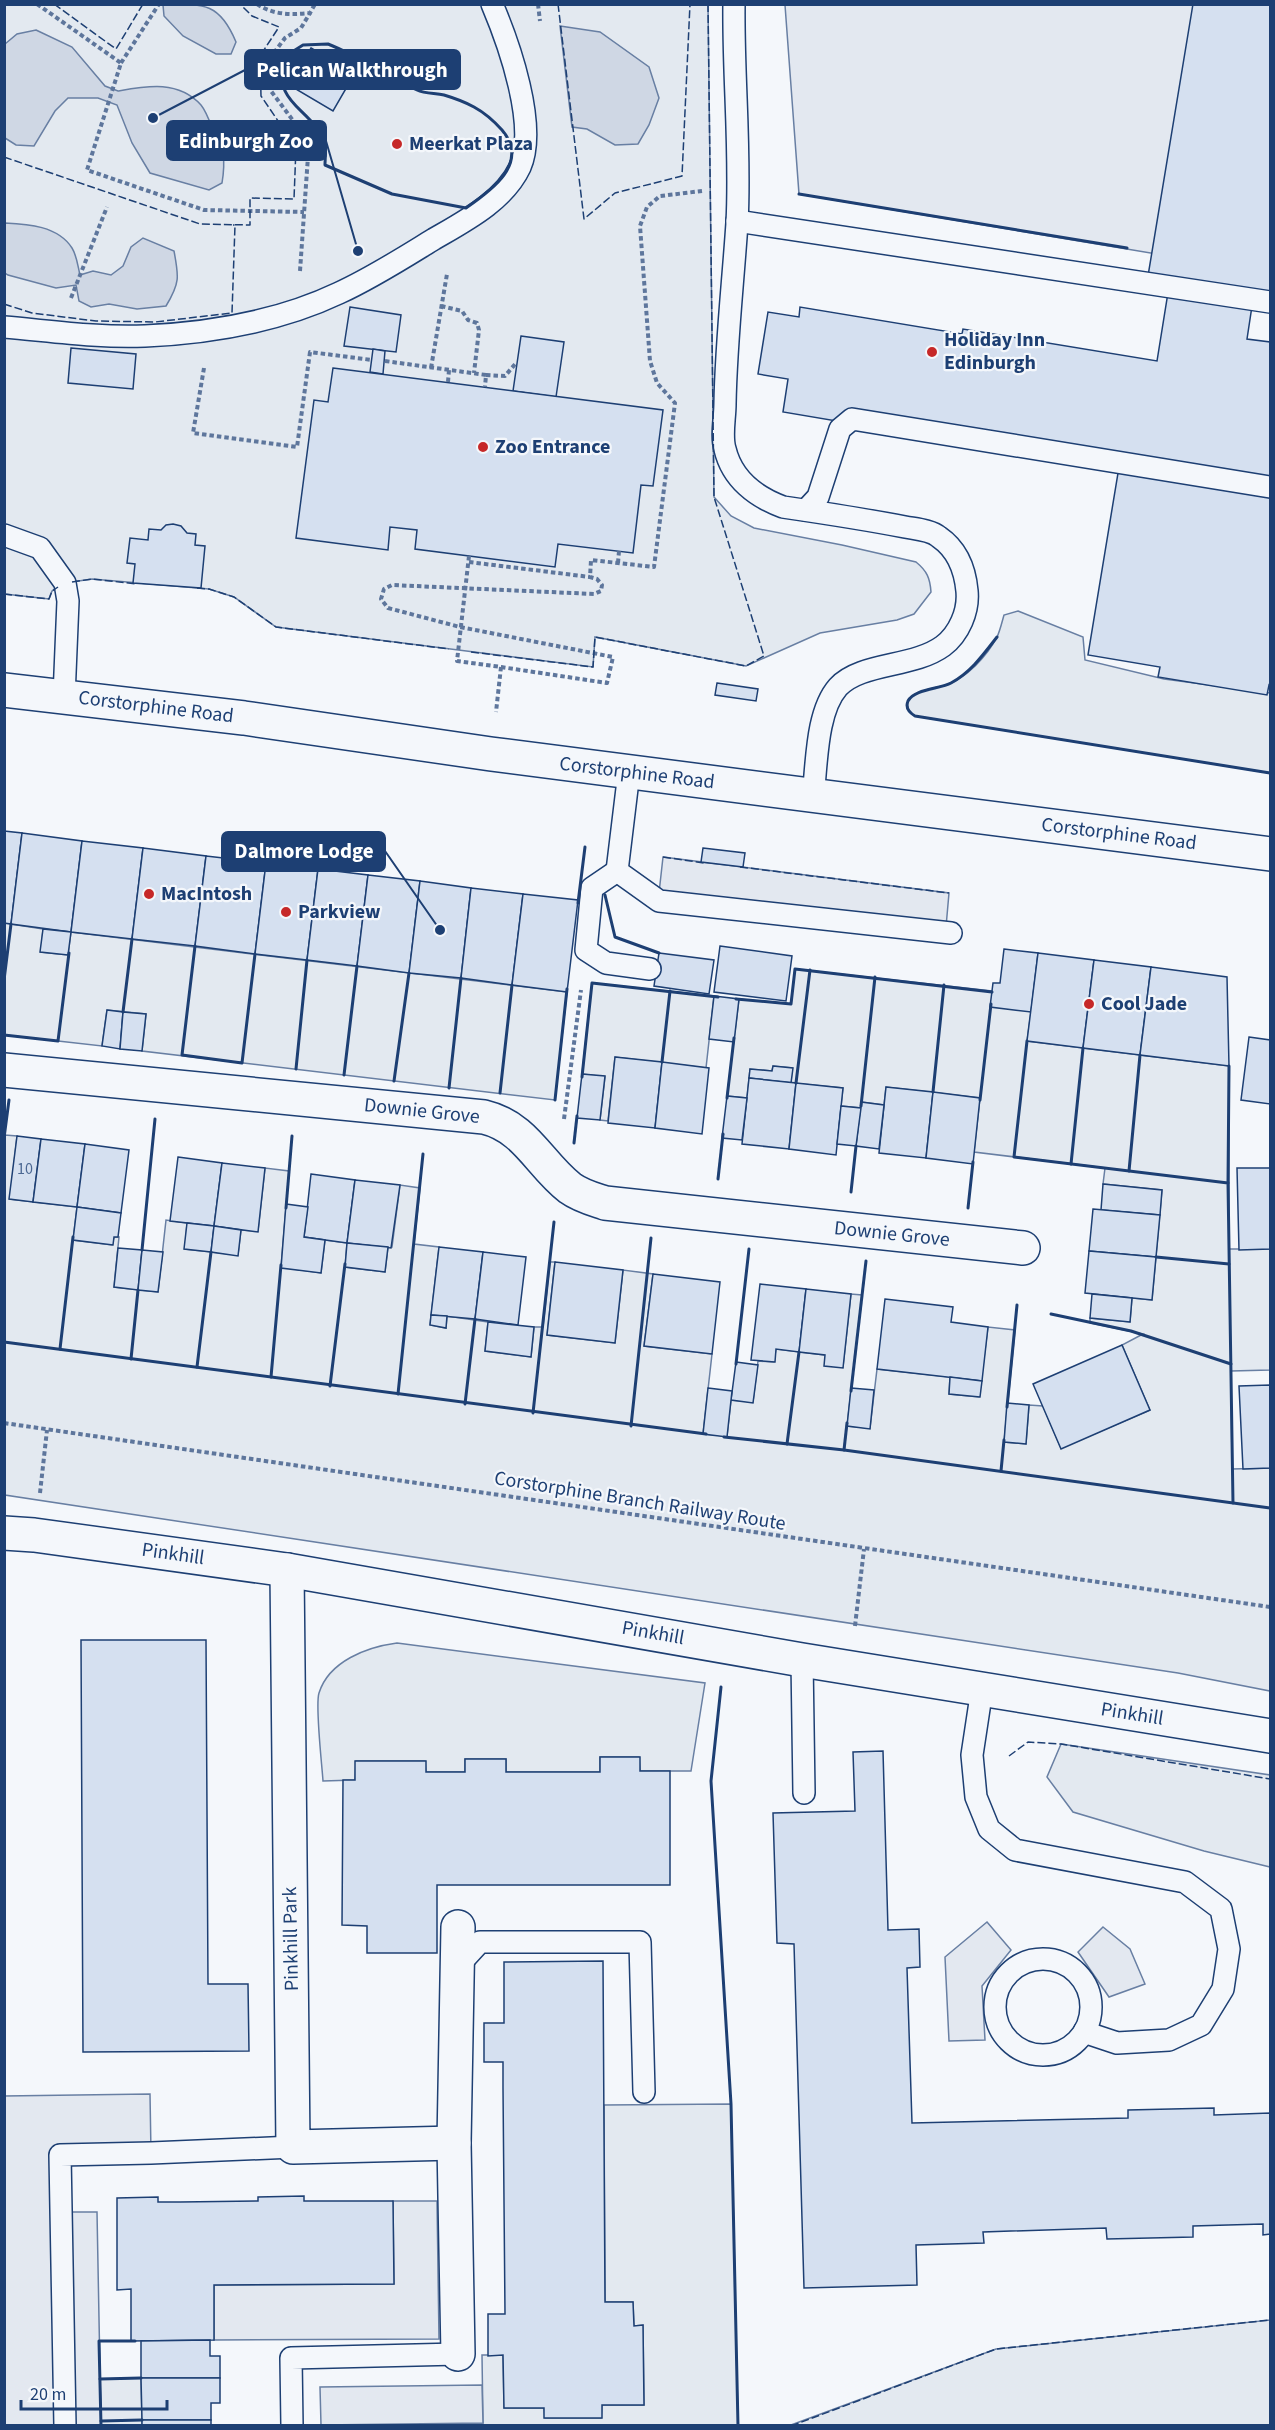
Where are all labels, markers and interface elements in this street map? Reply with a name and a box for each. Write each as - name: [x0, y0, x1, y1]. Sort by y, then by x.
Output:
- callout: Pelican Walkthrough: [245, 50, 460, 89]
- text: Pelican Walkthrough: [256, 55, 448, 85]
- callout: Edinburgh Zoo: [167, 121, 326, 160]
- text: Edinburgh Zoo: [178, 126, 314, 156]
- place label: Meerkat Plaza: [409, 130, 533, 158]
- marker: Meerkat Plaza: [390, 137, 404, 151]
- place label: Holiday Inn Edinburgh: [944, 326, 1045, 377]
- marker: Holiday Inn Edinburgh: [925, 345, 939, 359]
- place label: Zoo Entrance: [495, 433, 610, 461]
- marker: Zoo Entrance: [476, 440, 490, 454]
- street label: Corstorphine Road: [77, 684, 235, 730]
- street label: Corstorphine Road: [558, 750, 716, 796]
- street label: Corstorphine Road: [1040, 811, 1198, 857]
- callout: Dalmore Lodge: [222, 832, 385, 871]
- text: Dalmore Lodge: [234, 836, 374, 866]
- place label: MacIntosh: [161, 880, 252, 908]
- marker: MacIntosh: [142, 887, 156, 901]
- place label: Parkview: [298, 898, 381, 926]
- marker: Parkview: [279, 905, 293, 919]
- place label: Cool Jade: [1101, 990, 1187, 1018]
- marker: Cool Jade: [1082, 997, 1096, 1011]
- street label: Downie Grove: [363, 1091, 481, 1131]
- house number: 10: [17, 1158, 33, 1180]
- street label: Downie Grove: [833, 1214, 951, 1254]
- street label: Corstorphine Branch Railway Route: [492, 1464, 788, 1538]
- street label: Pinkhill: [140, 1536, 206, 1572]
- street label: Pinkhill: [620, 1614, 686, 1652]
- street label: Pinkhill: [1099, 1695, 1165, 1733]
- street label: Pinkhill Park: [276, 1886, 306, 1991]
- scale bar: [21, 2373, 166, 2411]
- text: 20 m: [30, 2382, 66, 2407]

